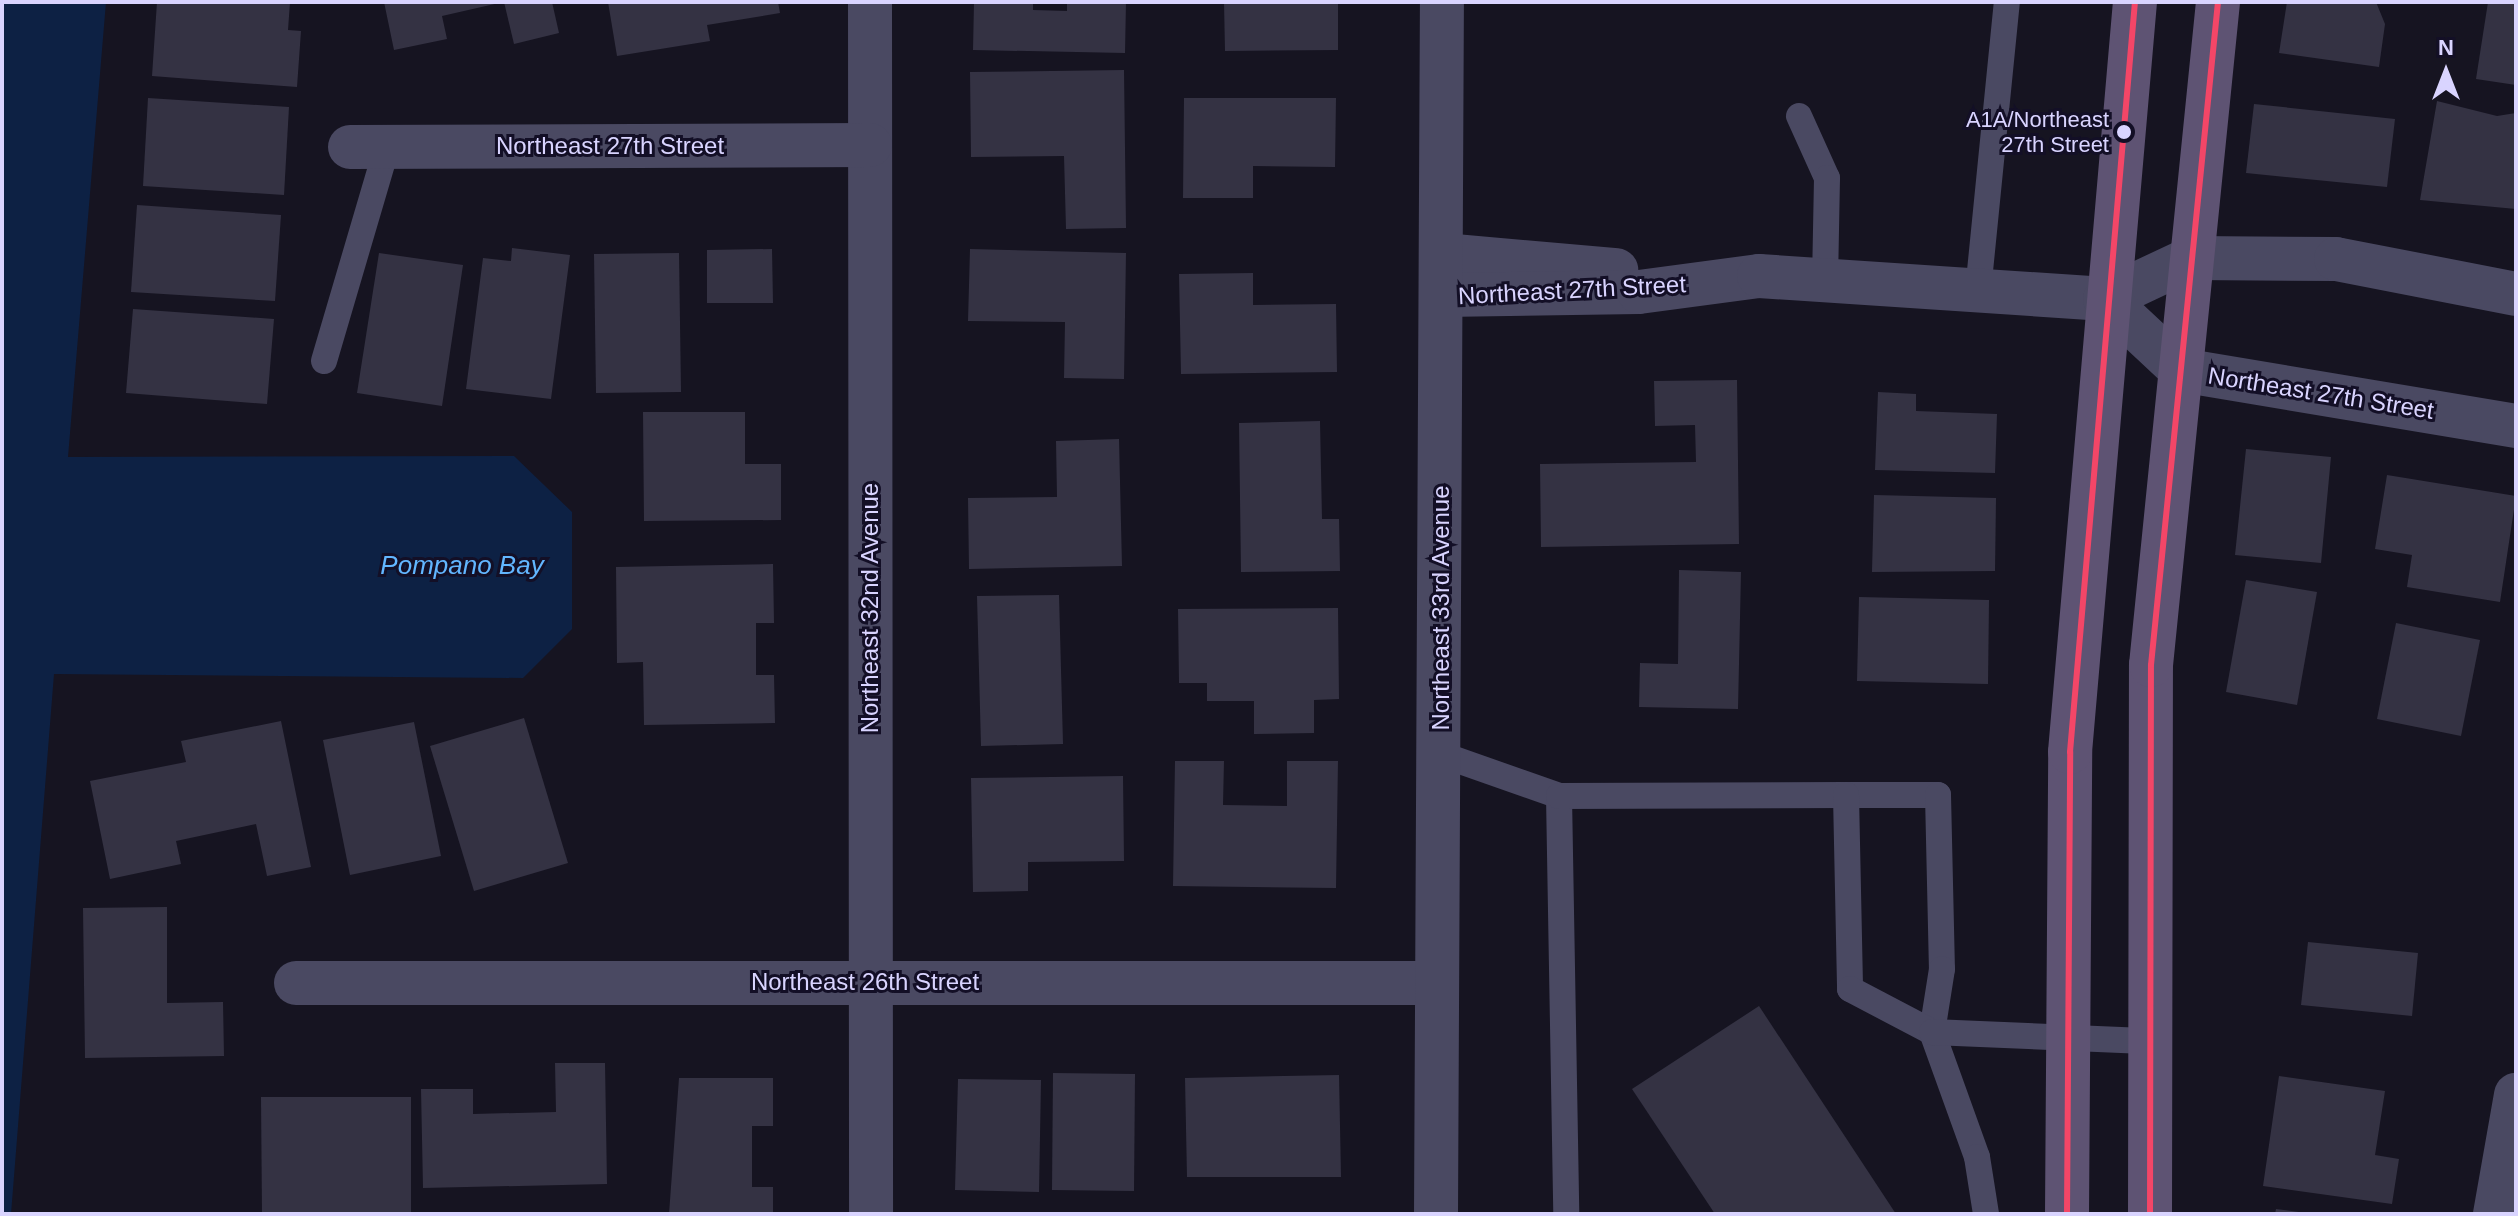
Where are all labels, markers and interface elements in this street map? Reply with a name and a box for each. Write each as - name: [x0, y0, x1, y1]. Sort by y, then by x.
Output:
- north arrow: [2406, 32, 2486, 112]
- text: N: [2438, 35, 2454, 60]
- place label: A1A/Northeast 27th Street: [1966, 106, 2109, 158]
- marker: A1A/Northeast 27th Street: [2116, 124, 2132, 140]
- street label: Northeast 27th Street: [496, 132, 724, 160]
- street label: Northeast 27th Street: [1457, 270, 1687, 310]
- street label: Northeast 27th Street: [2206, 361, 2436, 425]
- street label: Northeast 32nd Avenue: [856, 482, 884, 734]
- street label: Northeast 33rd Avenue: [1427, 485, 1455, 731]
- water label: Pompano Bay: [380, 550, 544, 582]
- street label: Northeast 26th Street: [751, 968, 979, 996]

